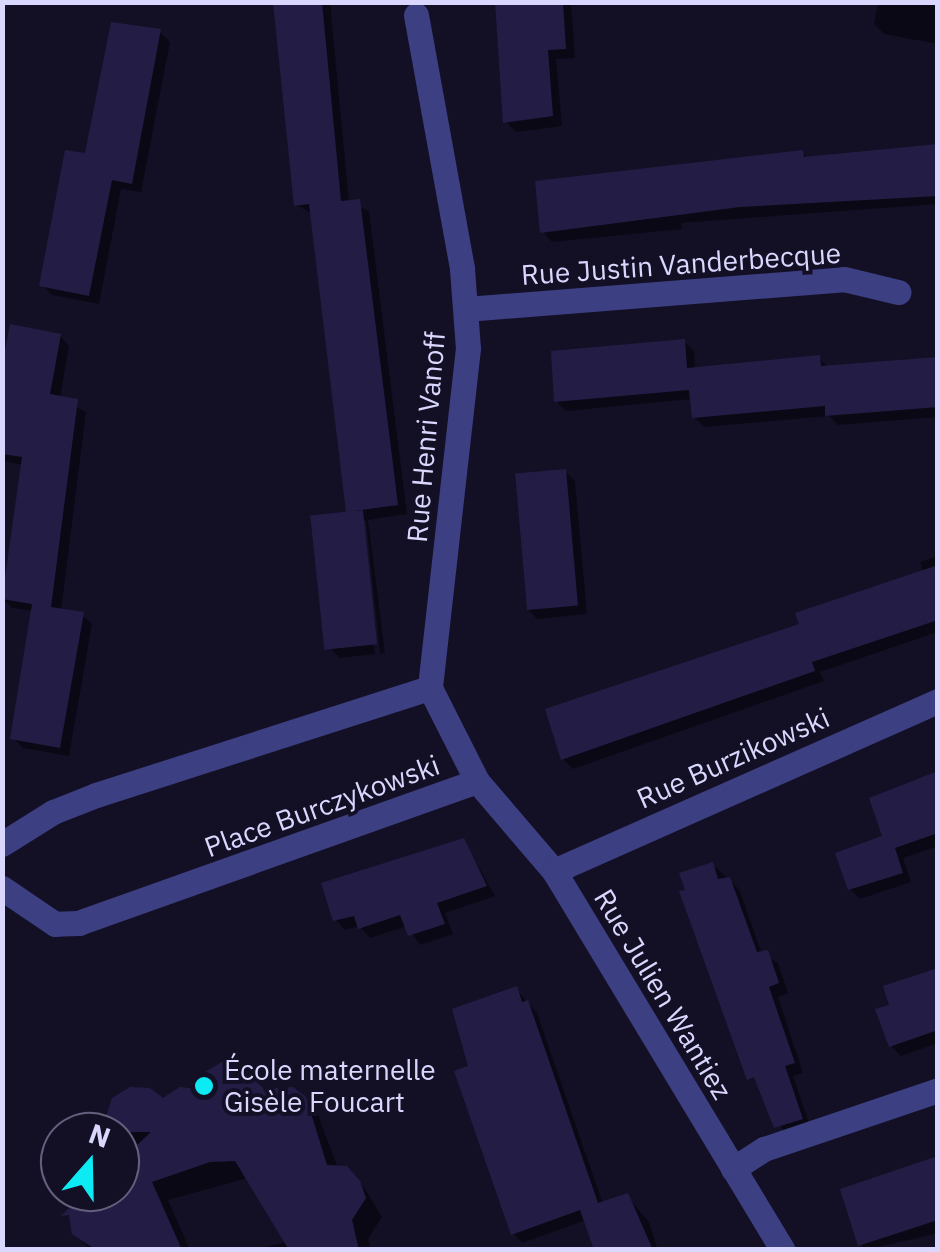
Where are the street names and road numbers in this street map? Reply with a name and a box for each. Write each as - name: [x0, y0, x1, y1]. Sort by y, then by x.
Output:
- street label: Rue Justin Vanderbecque: [520, 236, 842, 292]
- street label: Rue Henri Vanoff: [400, 330, 452, 544]
- street label: Rue Burzikowski: [632, 701, 834, 815]
- street label: Place Burczykowski: [200, 748, 444, 864]
- street label: Rue Julien Wantiez: [587, 883, 739, 1105]

